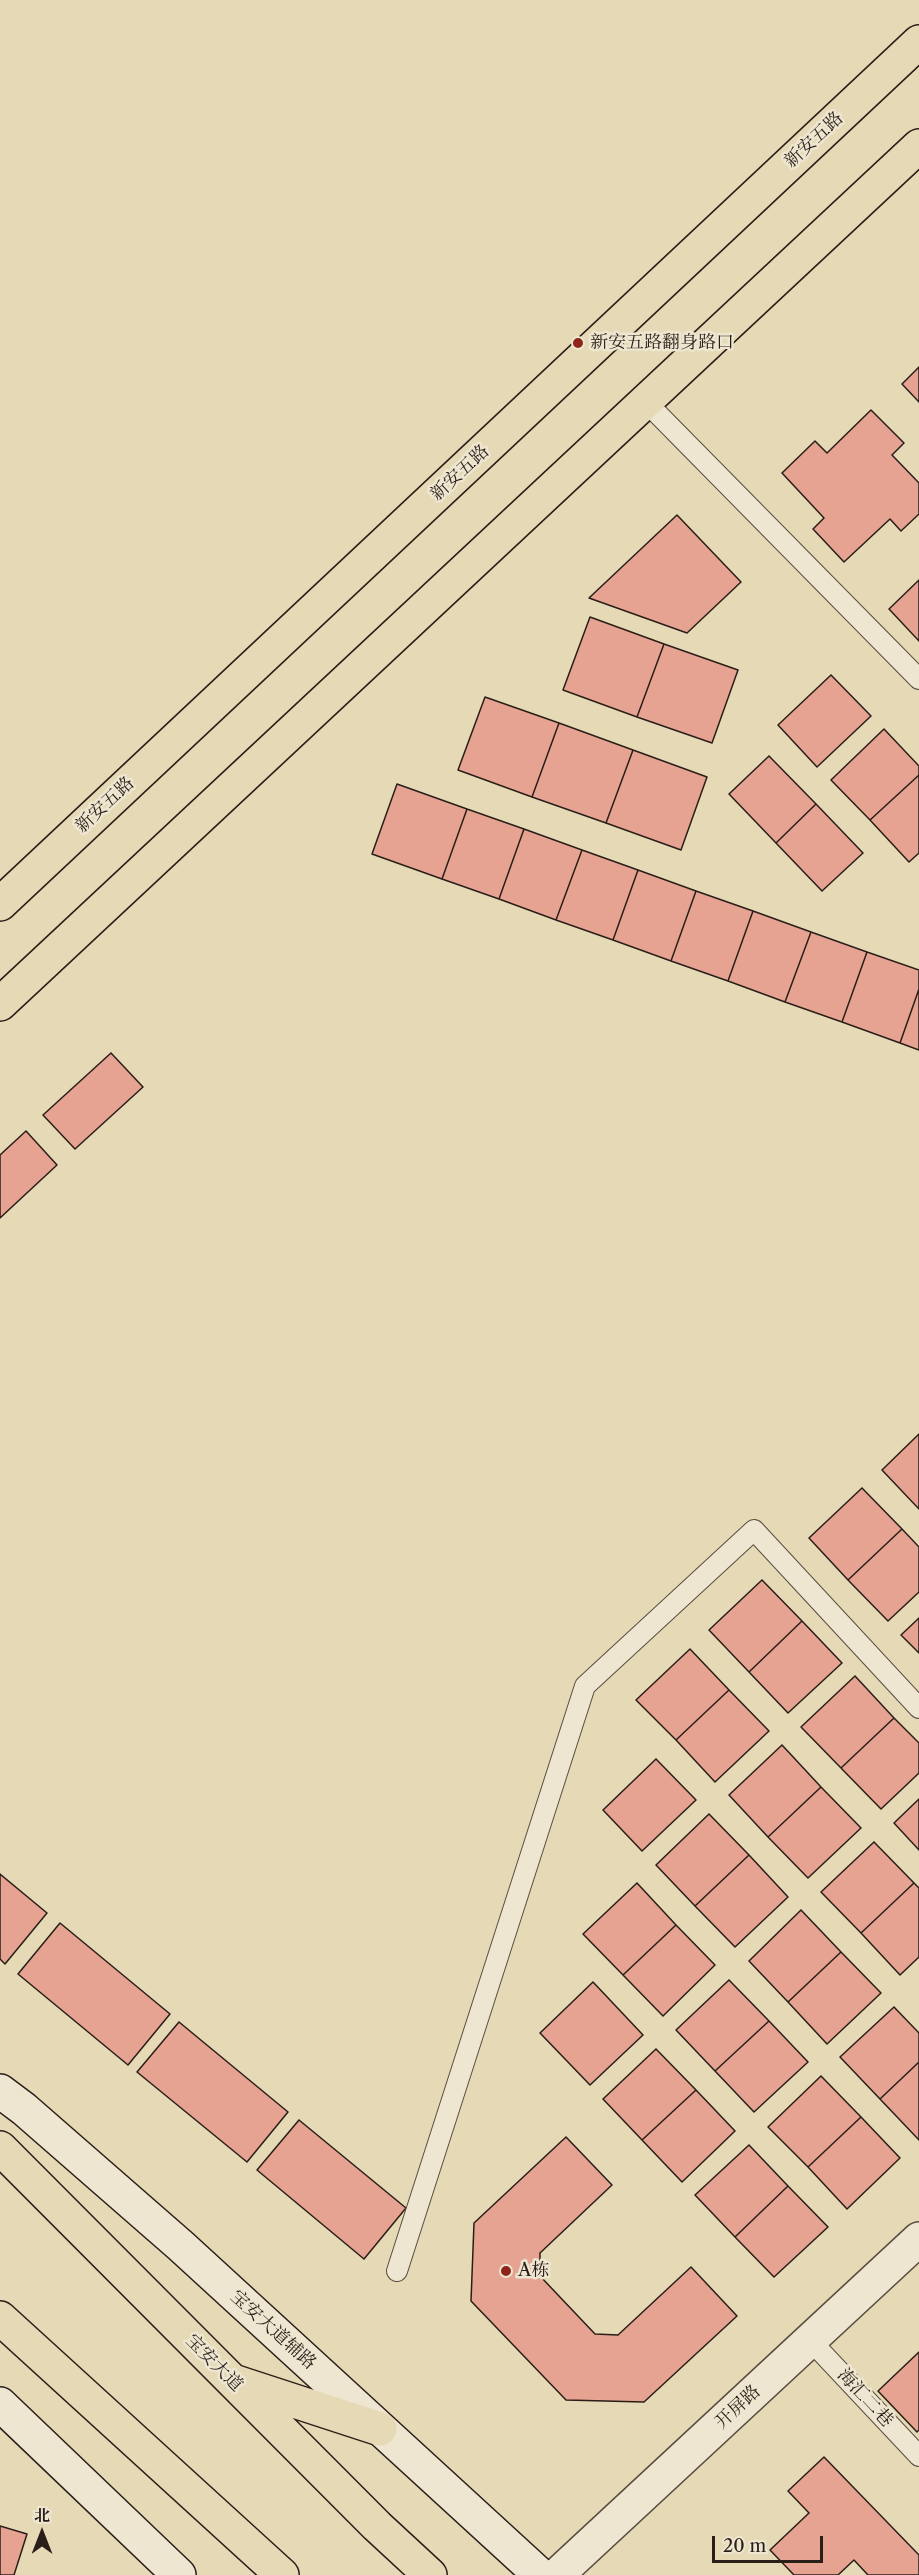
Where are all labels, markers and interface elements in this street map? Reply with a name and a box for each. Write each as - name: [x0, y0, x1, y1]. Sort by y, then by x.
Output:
- street label: 新安五路: [780, 108, 848, 172]
- place label: 新安五路翻身路口: [590, 332, 734, 354]
- marker: 新安五路翻身路口: [571, 336, 585, 350]
- street label: 新安五路: [426, 441, 494, 505]
- street label: 新安五路: [71, 773, 139, 837]
- place label: A栋: [518, 2260, 549, 2282]
- marker: A栋: [499, 2264, 513, 2278]
- street label: 宝安大道辅路: [226, 2286, 320, 2374]
- street label: 宝安大道: [181, 2330, 247, 2396]
- street label: 海汇二巷: [833, 2364, 897, 2432]
- street label: 开屏路: [711, 2381, 765, 2433]
- north arrow: [12, 2503, 72, 2563]
- text: 北: [34, 2505, 50, 2525]
- scale bar: [715, 2524, 826, 2562]
- text: 20 m: [723, 2535, 766, 2557]

